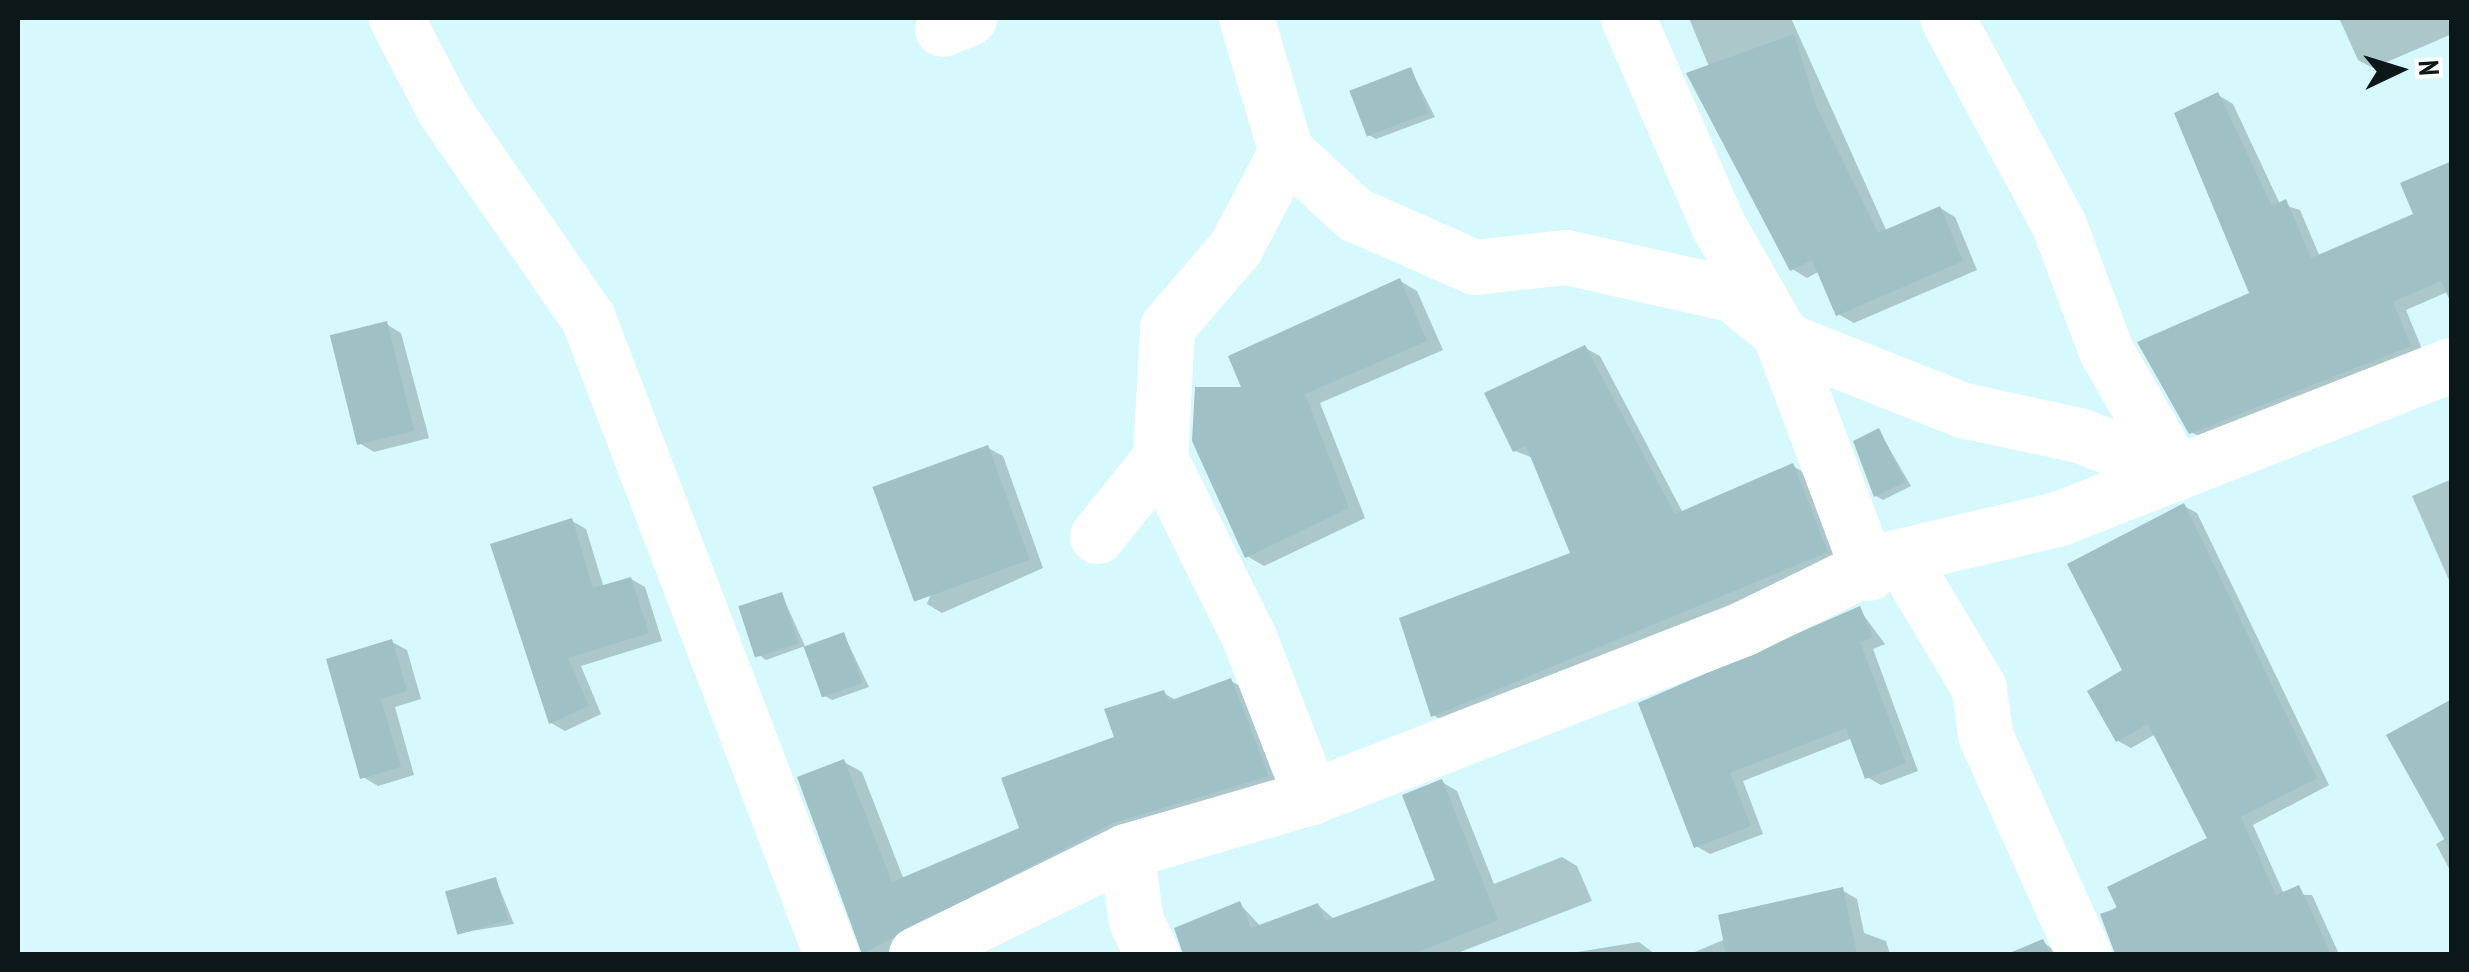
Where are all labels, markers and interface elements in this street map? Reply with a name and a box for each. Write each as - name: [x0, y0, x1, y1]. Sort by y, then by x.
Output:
- north arrow: [2349, 20, 2449, 120]
- text: N: [2410, 59, 2448, 77]

